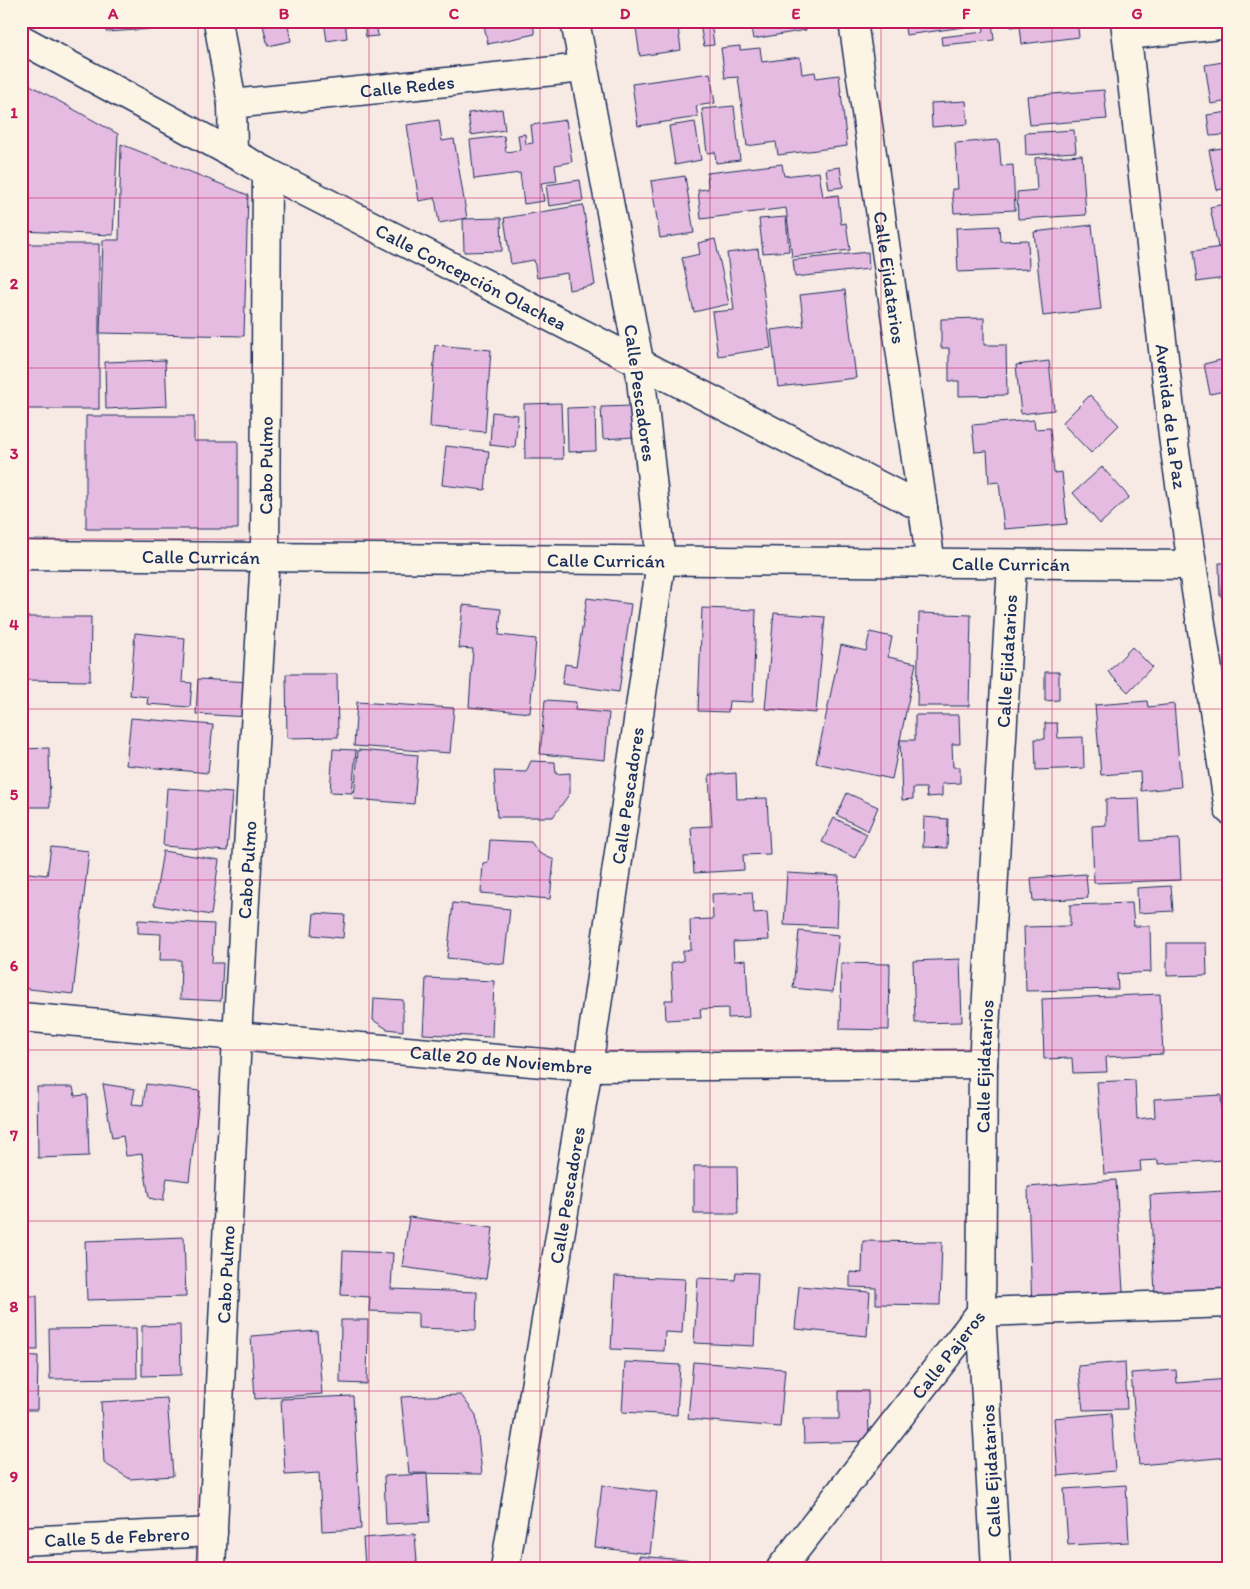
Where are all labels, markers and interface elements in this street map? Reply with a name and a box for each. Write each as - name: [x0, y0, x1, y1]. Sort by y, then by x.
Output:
- text: A: [107, 4, 119, 23]
- text: B: [279, 4, 290, 23]
- text: C: [449, 4, 460, 23]
- text: D: [620, 4, 631, 23]
- text: E: [792, 4, 801, 23]
- text: F: [962, 4, 971, 23]
- text: G: [1131, 4, 1143, 23]
- street label: Calle Redes: [359, 70, 456, 102]
- text: 1: [10, 103, 18, 122]
- street label: Calle Ejidatarios: [869, 210, 911, 345]
- street label: Calle Concepción Olachea: [372, 218, 570, 335]
- text: 2: [10, 274, 19, 293]
- street label: Calle Pescadores: [619, 323, 661, 463]
- street label: Avenida de La Paz: [1151, 343, 1192, 490]
- street label: Cabo Pulmo: [254, 416, 277, 515]
- text: 3: [10, 444, 19, 463]
- street label: Calle Curricán: [142, 545, 260, 569]
- street label: Calle Curricán: [547, 548, 665, 572]
- street label: Calle Curricán: [952, 551, 1070, 575]
- street label: Calle Ejidatarios: [991, 594, 1022, 729]
- text: 4: [9, 615, 19, 634]
- street label: Calle Pescadores: [606, 725, 649, 866]
- text: 5: [10, 785, 19, 804]
- street label: Cabo Pulmo: [232, 820, 261, 920]
- text: 6: [10, 956, 19, 975]
- street label: Calle Ejidatarios: [971, 999, 998, 1133]
- street label: Calle 20 de Noviembre: [409, 1040, 593, 1079]
- street label: Calle Pescadores: [544, 1125, 589, 1265]
- text: 7: [9, 1126, 18, 1145]
- street label: Cabo Pulmo: [211, 1225, 239, 1324]
- text: 8: [10, 1297, 19, 1316]
- street label: Calle Pajeros: [906, 1305, 990, 1403]
- street label: Calle Ejidatarios: [976, 1404, 1006, 1538]
- text: 9: [10, 1467, 18, 1486]
- street label: Calle 5 de Febrero: [44, 1522, 190, 1551]

